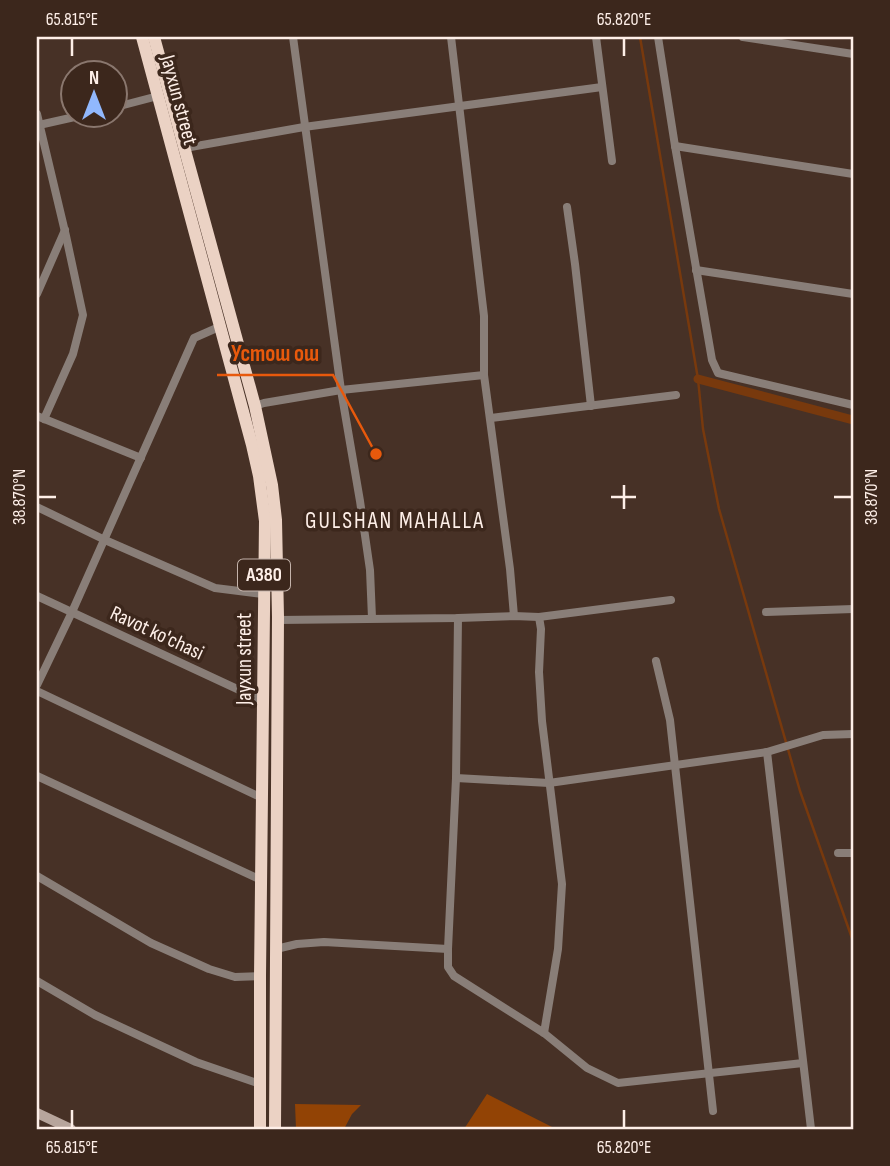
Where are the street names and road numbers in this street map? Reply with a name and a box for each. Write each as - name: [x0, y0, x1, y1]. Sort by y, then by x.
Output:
- street label: Jayxun street: [155, 51, 203, 148]
- road number: A380: [238, 560, 290, 590]
- street label: Ravot ko'chasi: [106, 600, 208, 666]
- street label: Jayxun street: [232, 613, 257, 706]

